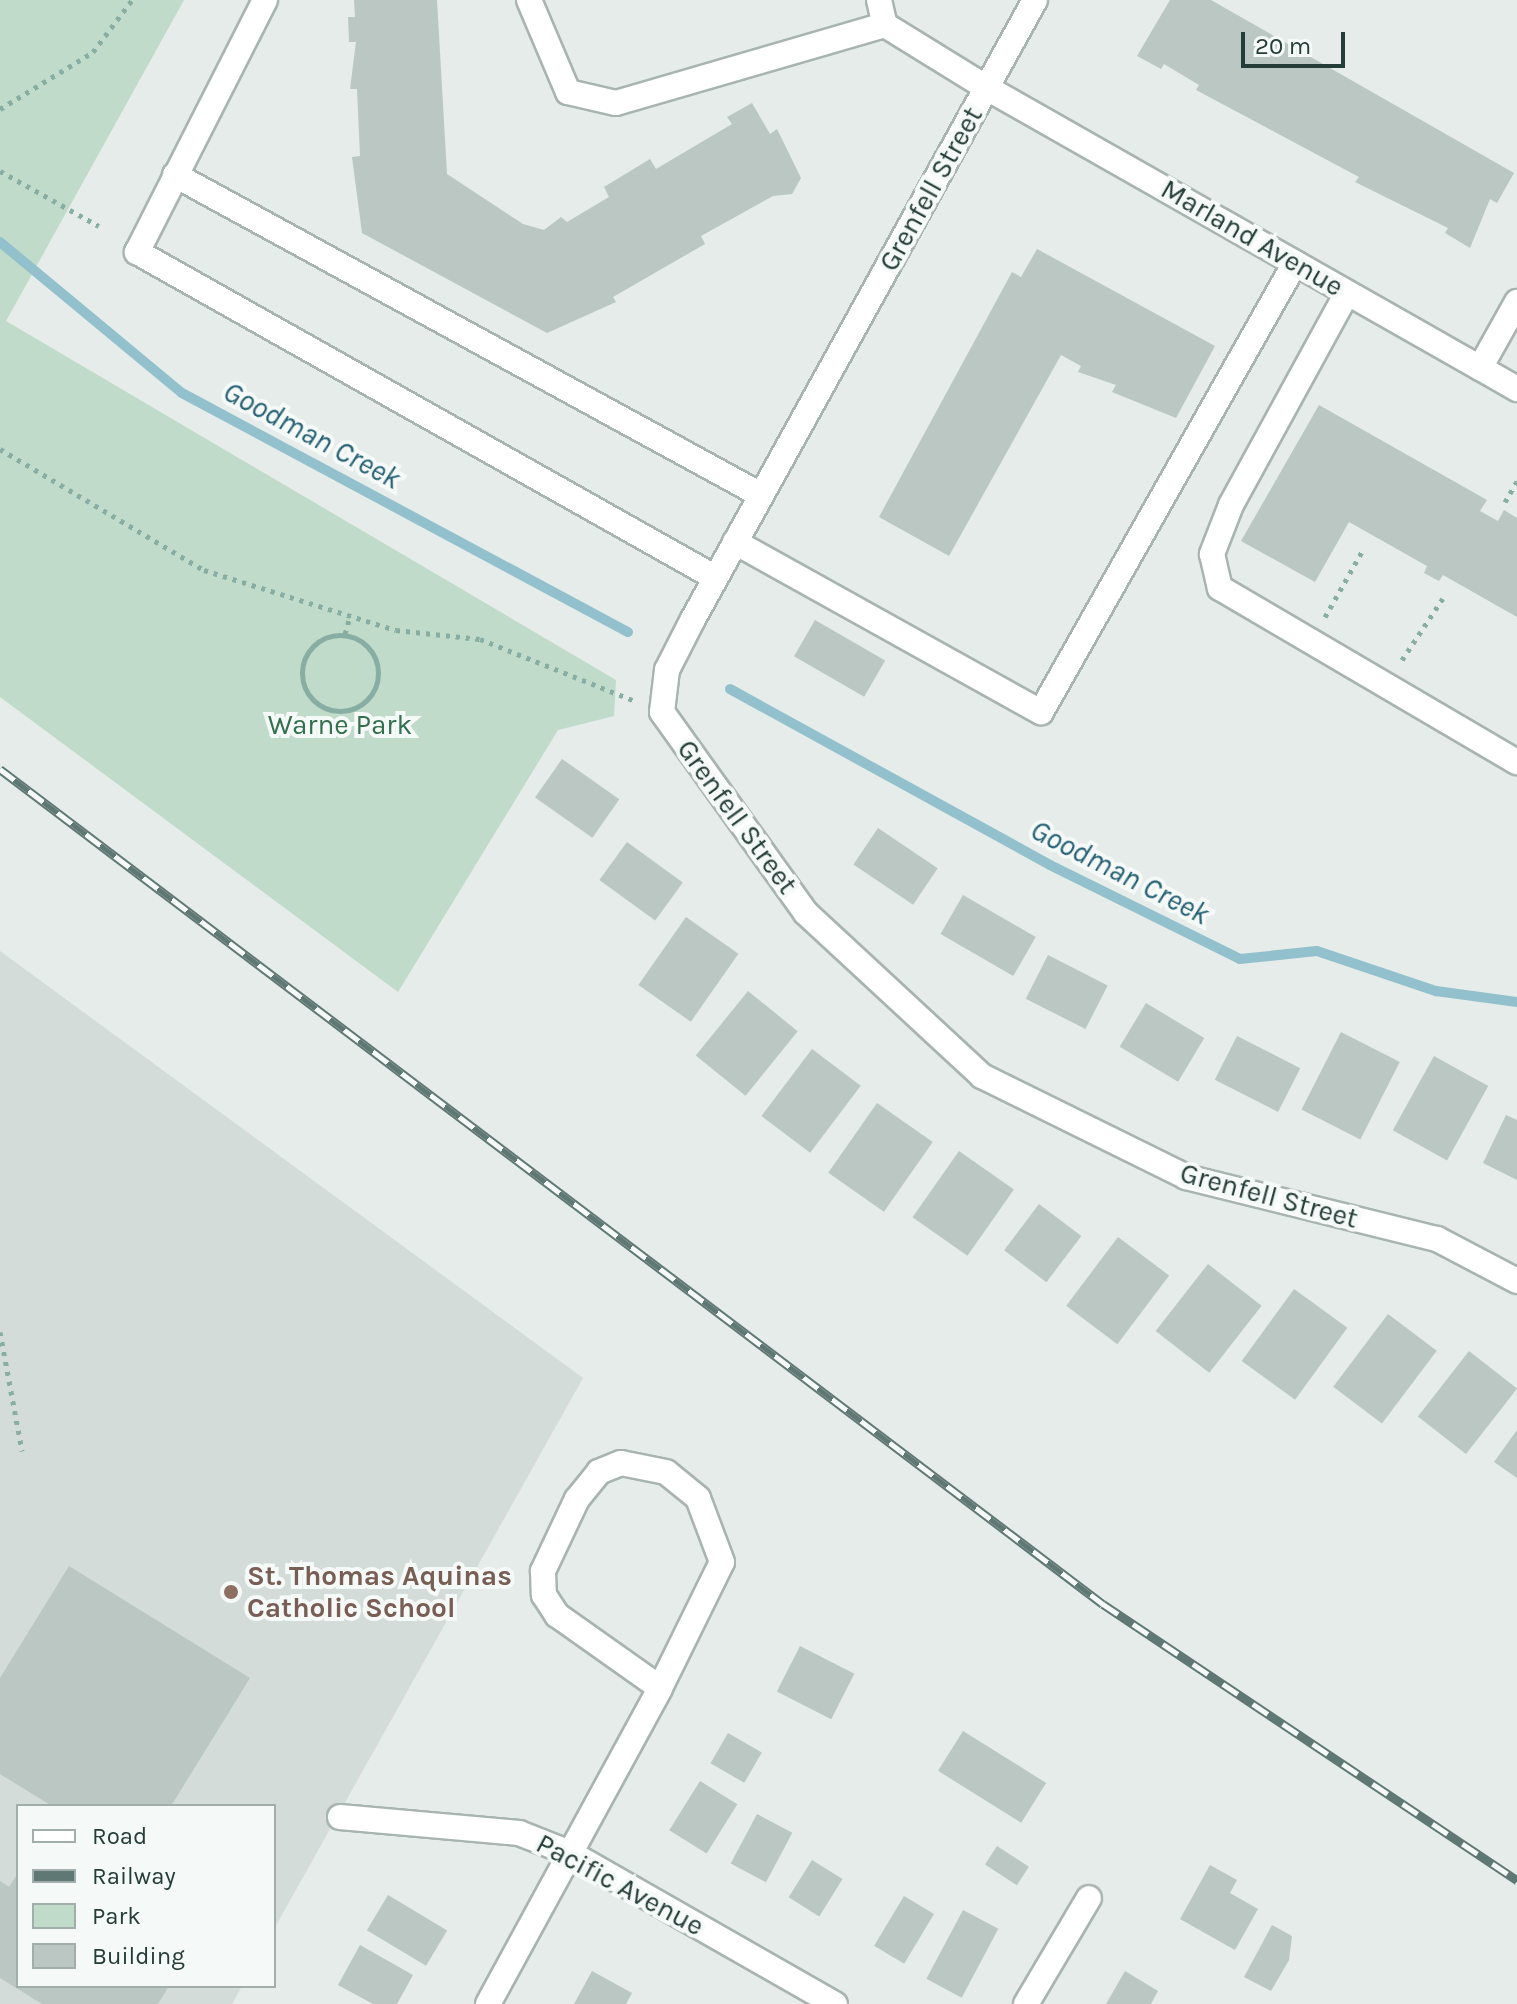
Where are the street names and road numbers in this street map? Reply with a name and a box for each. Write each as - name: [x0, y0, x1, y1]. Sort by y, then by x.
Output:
- street label: Grenfell Street: [872, 101, 990, 277]
- street label: Marland Avenue: [1155, 172, 1349, 304]
- street label: Grenfell Street: [670, 733, 804, 901]
- street label: Grenfell Street: [1176, 1156, 1362, 1236]
- street label: Pacific Avenue: [530, 1827, 710, 1943]

